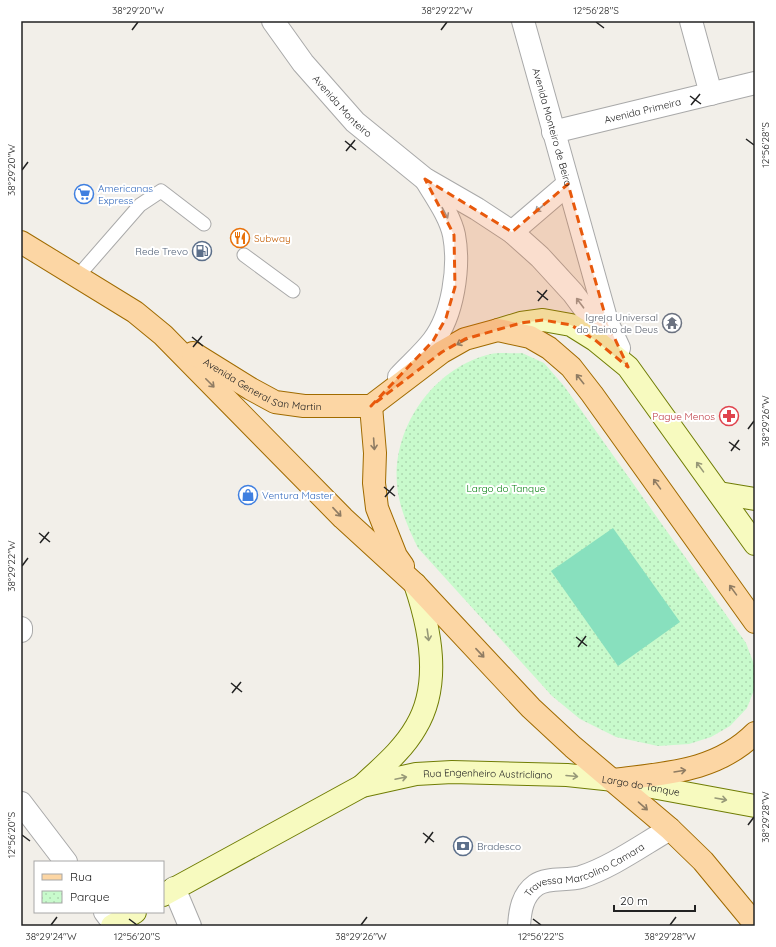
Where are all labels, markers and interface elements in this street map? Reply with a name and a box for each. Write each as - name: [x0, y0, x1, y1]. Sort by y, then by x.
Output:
- text: 38°29'20"W: [112, 4, 164, 17]
- text: 38°29'22"W: [421, 4, 473, 17]
- text: 12°56'28"S: [573, 4, 619, 17]
- street label: Avenida Monteiro de Beiro: [530, 66, 575, 187]
- street label: Avenida Monteiro: [310, 72, 375, 140]
- street label: Avenida Primeira: [603, 95, 682, 126]
- text: 12°56'28"S: [759, 122, 772, 168]
- text: 38°29'20"W: [5, 144, 18, 196]
- place label: Americanas Express: [98, 182, 153, 207]
- supermarket icon: Americanas Express: [73, 183, 95, 205]
- one-way arrow: [535, 203, 545, 212]
- one-way arrow: [442, 207, 449, 219]
- restaurant icon: Subway: [229, 227, 251, 249]
- place label: Subway: [254, 232, 291, 245]
- fuel station icon: Rede Trevo: [191, 240, 213, 262]
- place label: Rede Trevo: [135, 245, 188, 258]
- one-way arrow: [575, 297, 584, 308]
- place label: Igreja Universal do Reino de Deus: [576, 311, 658, 336]
- temple icon: Igreja Universal do Reino de Deus: [661, 312, 683, 334]
- one-way arrow: [456, 339, 468, 346]
- street label: Avenida General San Martin: [201, 355, 321, 413]
- one-way arrow: [576, 374, 585, 385]
- one-way arrow: [205, 378, 215, 388]
- text: 38°29'26"W: [759, 395, 772, 447]
- pharmacy icon: Pague Menos: [718, 405, 740, 427]
- place label: Pague Menos: [652, 410, 715, 423]
- one-way arrow: [370, 438, 378, 451]
- one-way arrow: [696, 461, 704, 472]
- one-way arrow: [653, 479, 661, 490]
- park label: Largo do Tanque: [467, 482, 546, 495]
- shop icon: Ventura Master: [237, 484, 259, 506]
- place label: Ventura Master: [262, 489, 333, 502]
- one-way arrow: [332, 507, 342, 517]
- text: 38°29'22"W: [5, 540, 18, 592]
- one-way arrow: [728, 585, 737, 596]
- one-way arrow: [424, 628, 432, 641]
- one-way arrow: [475, 648, 485, 658]
- street label: Rua Engenheiro Austricliano: [423, 765, 553, 781]
- one-way arrow: [673, 767, 686, 775]
- one-way arrow: [565, 772, 578, 779]
- street label: Largo do Tanque: [601, 772, 681, 799]
- one-way arrow: [394, 773, 407, 781]
- text: 38°29'28"W: [759, 791, 772, 843]
- one-way arrow: [714, 796, 727, 804]
- one-way arrow: [638, 801, 649, 810]
- text: 12°56'20"S: [5, 811, 18, 858]
- bank icon: Bradesco: [452, 835, 474, 857]
- place label: Bradesco: [477, 840, 521, 853]
- street label: Travessa Marcolino Camara: [521, 840, 647, 899]
- legend: [34, 861, 164, 913]
- text: Rua: [70, 869, 92, 884]
- scale bar: [614, 887, 695, 913]
- text: Parque: [70, 889, 110, 904]
- text: 20 m: [620, 893, 648, 908]
- text: 38°29'24"W: [25, 930, 77, 943]
- text: 12°56'20"S: [114, 930, 161, 943]
- text: 38°29'26"W: [335, 930, 387, 943]
- text: 12°56'22"S: [518, 930, 564, 943]
- text: 38°29'28"W: [644, 930, 696, 943]

